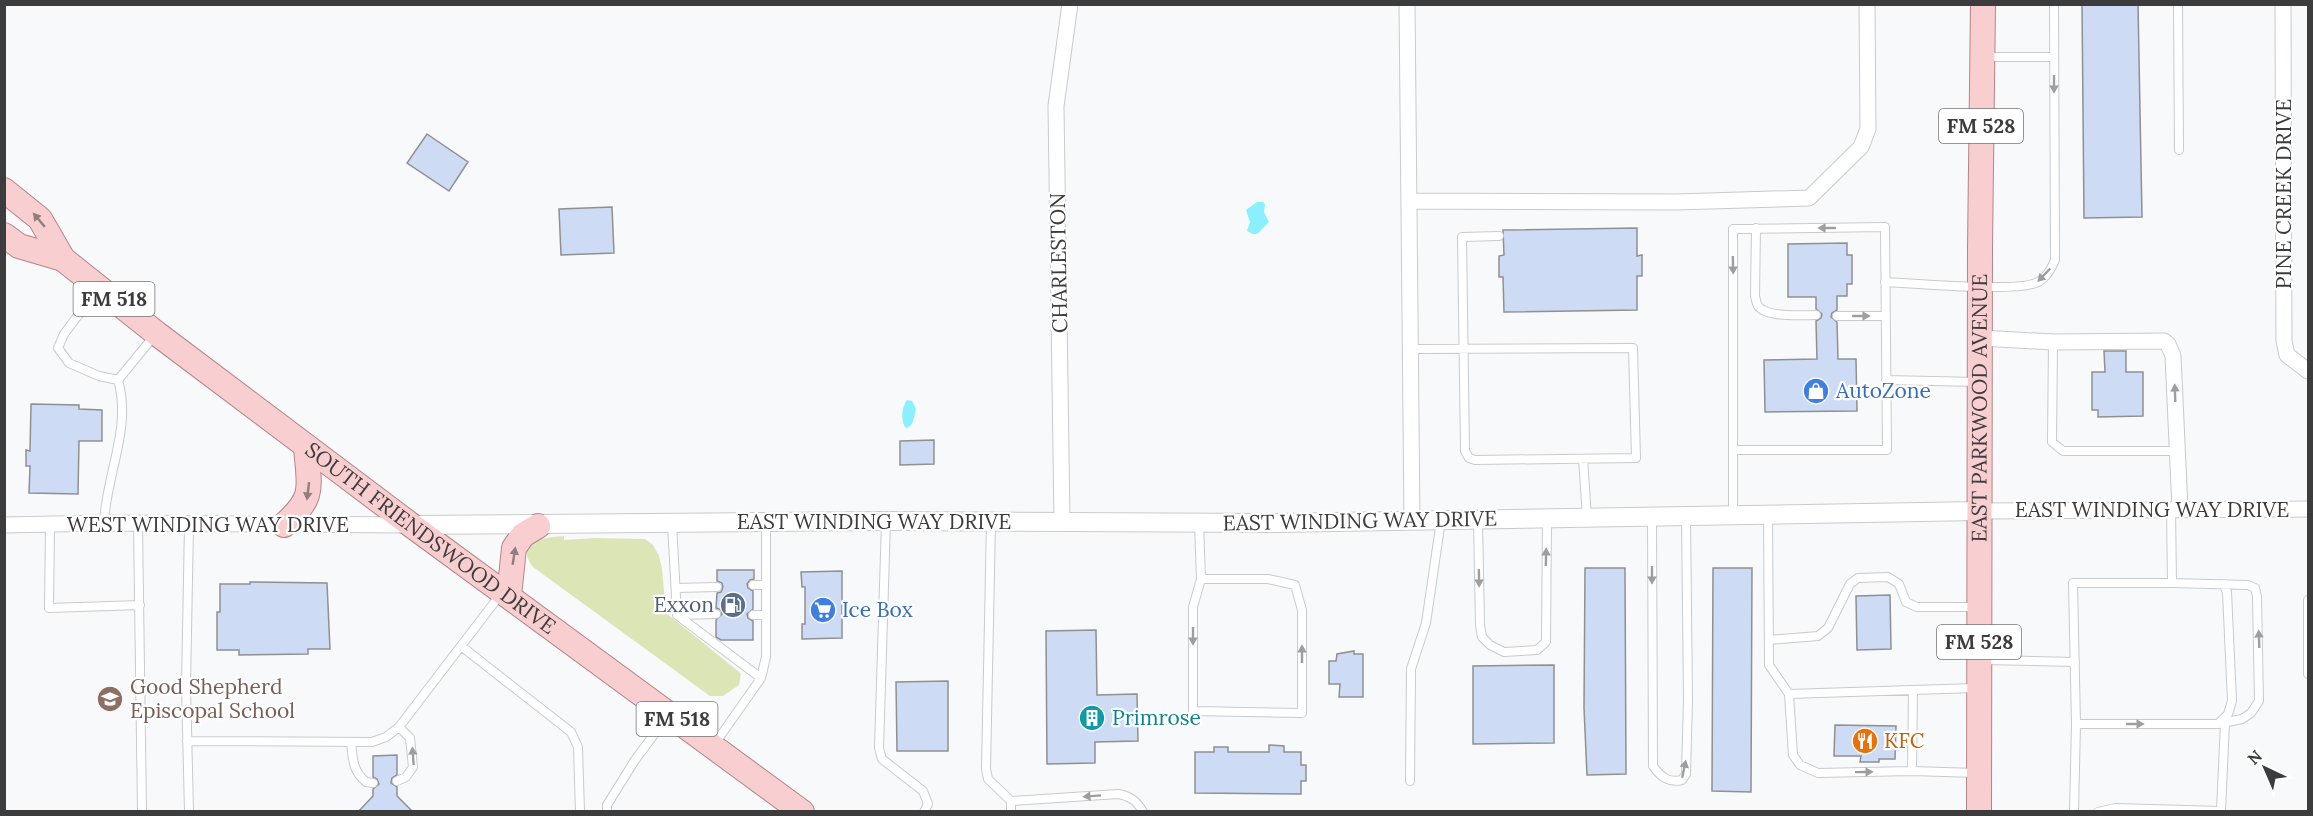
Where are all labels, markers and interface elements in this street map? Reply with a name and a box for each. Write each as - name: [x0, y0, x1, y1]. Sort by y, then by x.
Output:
- one-way arrow: [2049, 74, 2059, 93]
- street label: PINE CREEK DRIVE: [2270, 99, 2297, 289]
- road number: FM 528: [1939, 109, 2023, 143]
- street label: CHARLESTON: [1044, 193, 1073, 333]
- one-way arrow: [32, 212, 45, 228]
- one-way arrow: [1817, 223, 1836, 232]
- one-way arrow: [1728, 255, 1738, 274]
- one-way arrow: [2037, 268, 2051, 283]
- street label: EAST PARKWOOD AVENUE: [1965, 274, 1993, 542]
- road number: FM 518: [74, 282, 154, 316]
- one-way arrow: [1852, 311, 1871, 321]
- shop icon: AutoZone: [1801, 376, 1831, 406]
- place label: AutoZone: [1835, 377, 1931, 404]
- one-way arrow: [2170, 383, 2179, 402]
- street label: SOUTH FRIENDSWOOD DRIVE: [300, 436, 561, 640]
- one-way arrow: [303, 482, 312, 501]
- street label: EAST WINDING WAY DRIVE: [2015, 496, 2289, 523]
- street label: EAST WINDING WAY DRIVE: [1222, 505, 1497, 536]
- street label: EAST WINDING WAY DRIVE: [737, 508, 1011, 535]
- street label: WEST WINDING WAY DRIVE: [67, 511, 349, 538]
- one-way arrow: [510, 546, 519, 565]
- one-way arrow: [1541, 547, 1551, 566]
- one-way arrow: [1647, 566, 1657, 585]
- one-way arrow: [1474, 569, 1484, 588]
- fuel station icon: Exxon: [718, 590, 748, 620]
- place label: Exxon: [654, 591, 714, 618]
- supermarket icon: Ice Box: [808, 595, 838, 625]
- place label: Ice Box: [842, 596, 913, 623]
- road number: FM 528: [1937, 625, 2021, 659]
- one-way arrow: [1188, 626, 1198, 645]
- one-way arrow: [2254, 629, 2263, 648]
- one-way arrow: [1297, 645, 1307, 664]
- place label: Good Shepherd Episcopal School: [130, 673, 295, 724]
- school or university icon: Good Shepherd Episcopal School: [95, 684, 125, 714]
- road number: FM 518: [636, 702, 718, 736]
- building icon: Primrose: [1077, 703, 1107, 733]
- place label: Primrose: [1112, 704, 1201, 731]
- one-way arrow: [2125, 719, 2144, 729]
- restaurant icon: KFC: [1850, 726, 1880, 756]
- place label: KFC: [1884, 727, 1925, 754]
- north arrow: [2235, 738, 2295, 798]
- one-way arrow: [408, 746, 417, 765]
- text: N: [2243, 746, 2266, 769]
- one-way arrow: [1680, 759, 1689, 778]
- one-way arrow: [1854, 767, 1873, 777]
- one-way arrow: [1083, 791, 1102, 800]

